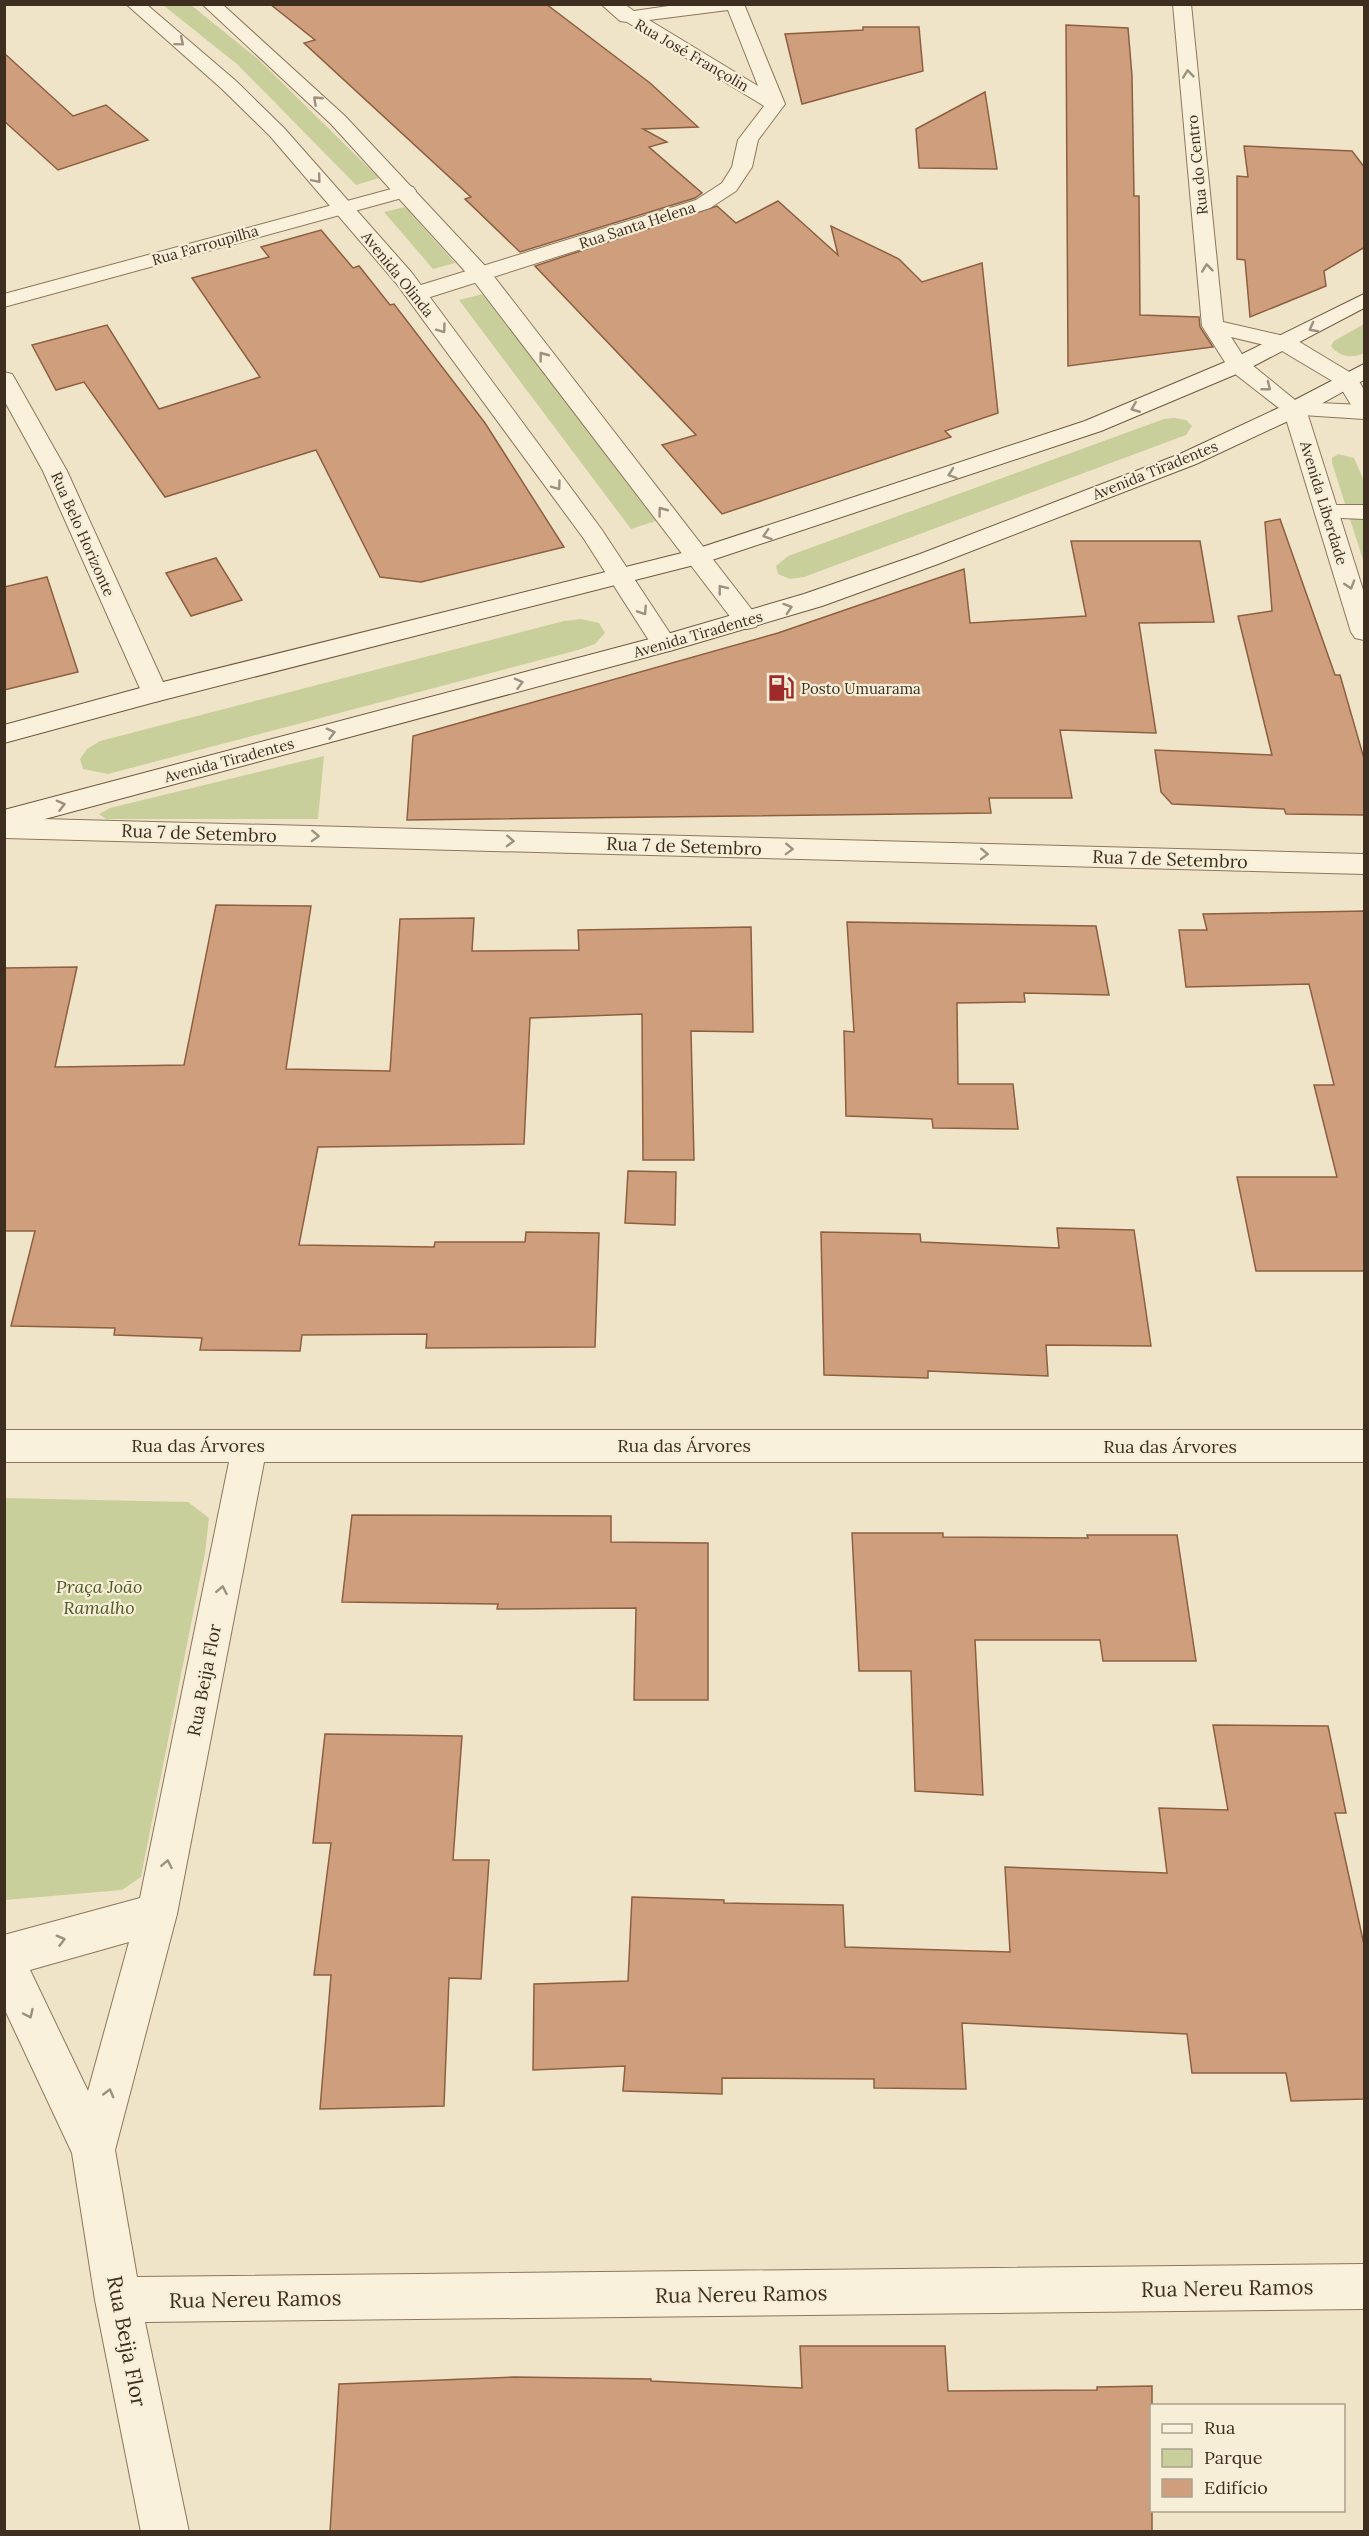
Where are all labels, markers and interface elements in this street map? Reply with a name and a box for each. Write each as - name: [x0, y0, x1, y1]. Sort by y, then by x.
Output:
- street label: Rua José Françolin: [631, 15, 753, 95]
- one-way arrow: [173, 34, 184, 45]
- one-way arrow: [1182, 69, 1195, 78]
- one-way arrow: [313, 96, 324, 107]
- street label: Rua do Centro: [1182, 114, 1212, 216]
- one-way arrow: [310, 172, 321, 183]
- street label: Rua Santa Helena: [576, 197, 698, 253]
- street label: Rua Farroupilha: [150, 221, 261, 269]
- street label: Avenida Olinda: [357, 227, 438, 321]
- one-way arrow: [1201, 263, 1214, 272]
- one-way arrow: [1309, 321, 1319, 332]
- one-way arrow: [435, 323, 446, 334]
- one-way arrow: [540, 352, 551, 363]
- one-way arrow: [1260, 380, 1271, 391]
- one-way arrow: [1131, 401, 1142, 413]
- street label: Avenida Tiradentes: [1089, 436, 1221, 504]
- street label: Avenida Liberdade: [1296, 438, 1352, 567]
- one-way arrow: [947, 467, 958, 479]
- street label: Rua Belo Horizonte: [47, 469, 119, 599]
- one-way arrow: [550, 480, 561, 491]
- one-way arrow: [658, 507, 669, 518]
- one-way arrow: [762, 528, 773, 540]
- one-way arrow: [1343, 579, 1355, 590]
- one-way arrow: [719, 585, 730, 596]
- one-way arrow: [782, 603, 793, 615]
- one-way arrow: [635, 605, 647, 615]
- street label: Avenida Tiradentes: [630, 606, 765, 662]
- fuel station icon: Posto Umuarama: [766, 673, 796, 703]
- one-way arrow: [513, 678, 524, 690]
- place label: Posto Umuarama: [801, 679, 921, 698]
- one-way arrow: [325, 728, 336, 740]
- street label: Avenida Tiradentes: [161, 734, 296, 787]
- one-way arrow: [56, 799, 66, 812]
- street label: Rua 7 de Setembro: [121, 819, 277, 847]
- one-way arrow: [310, 830, 319, 843]
- street label: Rua 7 de Setembro: [606, 832, 762, 860]
- one-way arrow: [505, 835, 514, 848]
- one-way arrow: [784, 842, 793, 855]
- street label: Rua 7 de Setembro: [1092, 845, 1248, 873]
- one-way arrow: [979, 848, 988, 860]
- street label: Rua das Árvores: [131, 1434, 265, 1457]
- street label: Rua das Árvores: [617, 1434, 751, 1457]
- street label: Rua das Árvores: [1103, 1435, 1237, 1458]
- park label: Praça João Ramalho: [56, 1575, 142, 1619]
- one-way arrow: [215, 1585, 228, 1595]
- street label: Rua Beija Flor: [182, 1622, 226, 1738]
- one-way arrow: [160, 1859, 173, 1869]
- one-way arrow: [56, 1935, 66, 1948]
- one-way arrow: [22, 2007, 34, 2018]
- one-way arrow: [101, 2088, 114, 2098]
- street label: Rua Beija Flor: [101, 2273, 153, 2409]
- street label: Rua Nereu Ramos: [1141, 2273, 1313, 2303]
- street label: Rua Nereu Ramos: [655, 2279, 827, 2309]
- street label: Rua Nereu Ramos: [169, 2284, 341, 2314]
- legend: [1150, 2404, 1345, 2512]
- text: Rua: [1204, 2416, 1235, 2439]
- text: Parque: [1204, 2446, 1263, 2469]
- text: Edifício: [1204, 2476, 1268, 2499]

